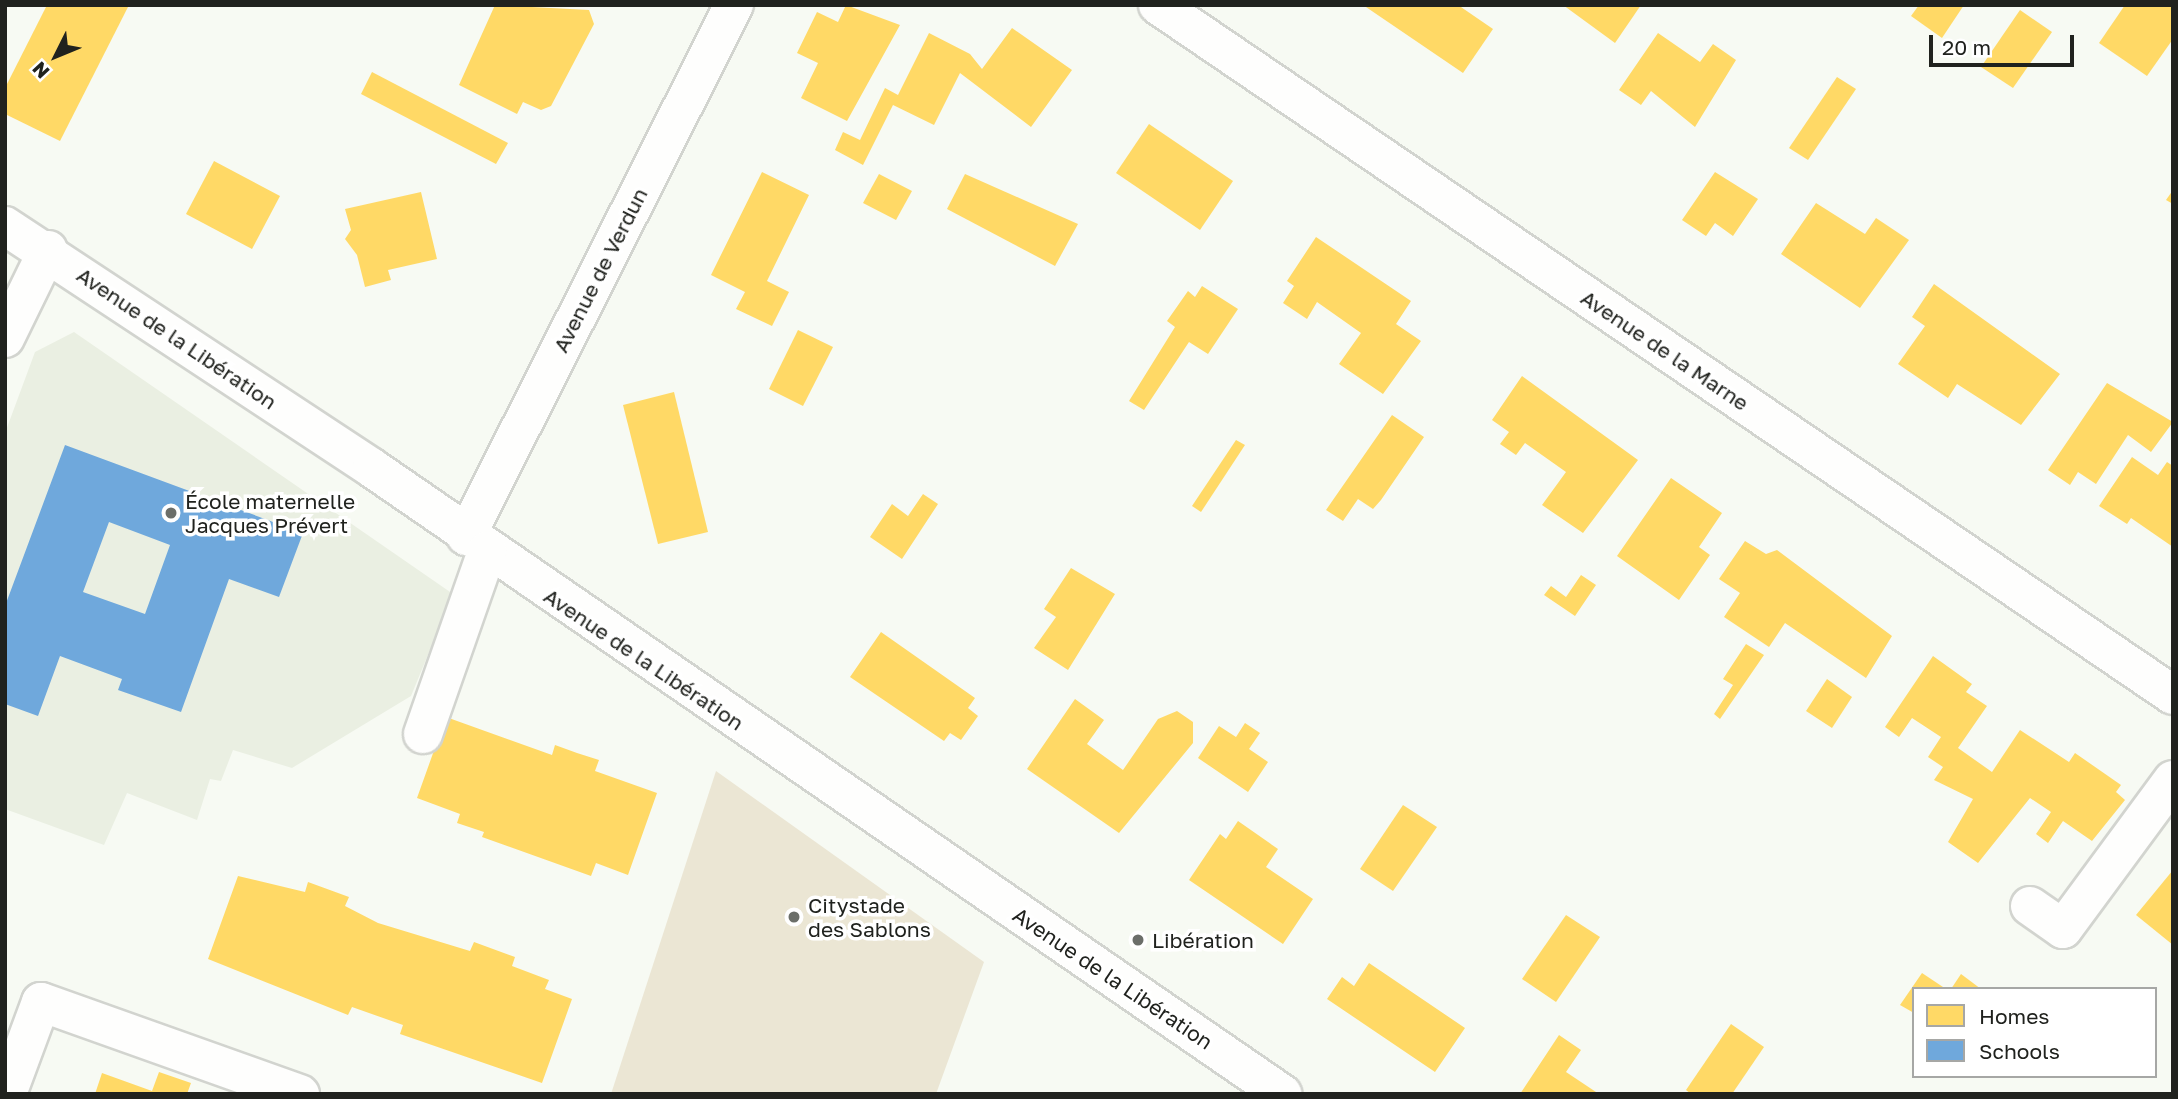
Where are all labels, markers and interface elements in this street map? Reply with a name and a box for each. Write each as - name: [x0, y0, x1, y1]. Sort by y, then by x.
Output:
- north arrow: [21, 21, 91, 91]
- scale bar: [1933, 21, 2078, 65]
- text: 20 m: [1942, 34, 1991, 60]
- text: N: [27, 58, 54, 84]
- street label: Avenue de Verdun: [548, 184, 652, 356]
- street label: Avenue de la Libération: [72, 262, 282, 414]
- street label: Avenue de la Marne: [1576, 285, 1754, 415]
- place label: École maternelle Jacques Prévert: [185, 488, 355, 538]
- marker: École maternelle Jacques Prévert: [163, 505, 179, 521]
- street label: Avenue de la Libération: [539, 583, 749, 735]
- place label: Citystade des Sablons: [808, 892, 931, 942]
- street label: Avenue de la Libération: [1008, 902, 1218, 1054]
- marker: Citystade des Sablons: [786, 909, 802, 925]
- place label: Libération: [1152, 927, 1254, 953]
- marker: Libération: [1130, 932, 1146, 948]
- legend: [1912, 987, 2157, 1078]
- text: Homes: [1979, 1003, 2049, 1029]
- text: Schools: [1979, 1038, 2060, 1064]

